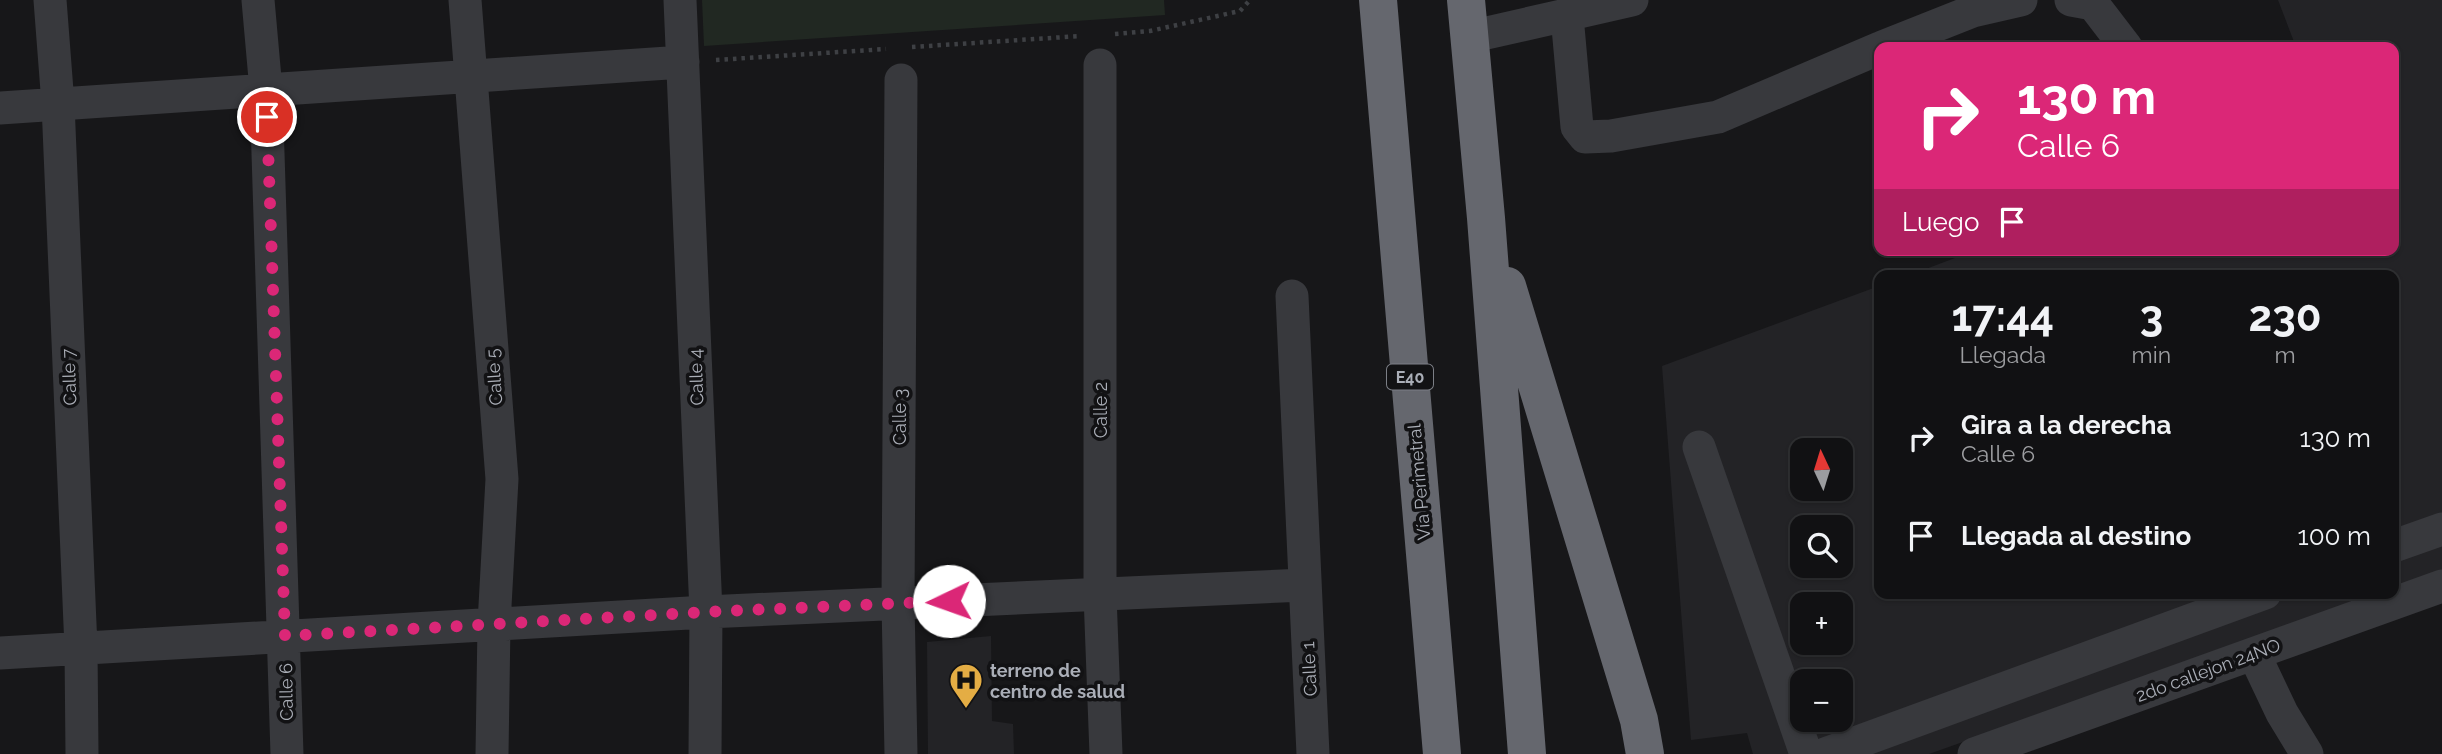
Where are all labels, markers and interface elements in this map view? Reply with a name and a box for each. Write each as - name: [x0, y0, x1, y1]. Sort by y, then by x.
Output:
- text: 130 m: [2017, 68, 2156, 125]
- icon: right: [1902, 70, 1993, 161]
- pin: [237, 87, 297, 147]
- icon: arrive: [248, 98, 286, 136]
- text: Calle 6: [2017, 127, 2120, 164]
- icon: arrive: [1993, 203, 2031, 241]
- text: Luego: [1902, 207, 1979, 237]
- text: 17:44: [1951, 292, 2054, 341]
- text: 3: [2140, 292, 2163, 341]
- text: 230: [2249, 292, 2322, 341]
- text: Llegada: [1959, 341, 2046, 368]
- text: min: [2132, 341, 2171, 368]
- text: m: [2274, 341, 2296, 368]
- street label: Calle 7: [58, 348, 80, 406]
- street label: Calle 5: [482, 348, 506, 406]
- street label: Calle 4: [685, 348, 707, 406]
- road number: E40: [1387, 364, 1433, 390]
- street label: Calle 2: [1090, 382, 1111, 438]
- street label: Calle 3: [889, 389, 910, 445]
- text: Gira a la derecha: [1961, 410, 2171, 440]
- icon: right: [1902, 419, 1940, 457]
- street label: Vía Perimetral: [1403, 423, 1435, 541]
- text: 130 m: [2300, 423, 2371, 453]
- north arrow: [1790, 438, 1853, 500]
- map controls: [1790, 438, 1853, 732]
- text: Calle 6: [1961, 440, 2035, 467]
- button: search: [1790, 515, 1853, 578]
- icon: arrive: [1902, 517, 1940, 555]
- text: Llegada al destino: [1961, 521, 2191, 551]
- text: 100 m: [2298, 521, 2371, 551]
- position arrow: [912, 564, 986, 638]
- button: +: [1790, 592, 1853, 655]
- street label: 2do callejon 24NO: [2133, 634, 2283, 706]
- street label: Calle 1: [1297, 641, 1321, 697]
- place label: terreno de centro de salud: [990, 660, 1125, 702]
- hospital icon: terreno de centro de salud: [947, 661, 985, 710]
- street label: Calle 6: [275, 663, 297, 721]
- button: −: [1790, 669, 1853, 732]

